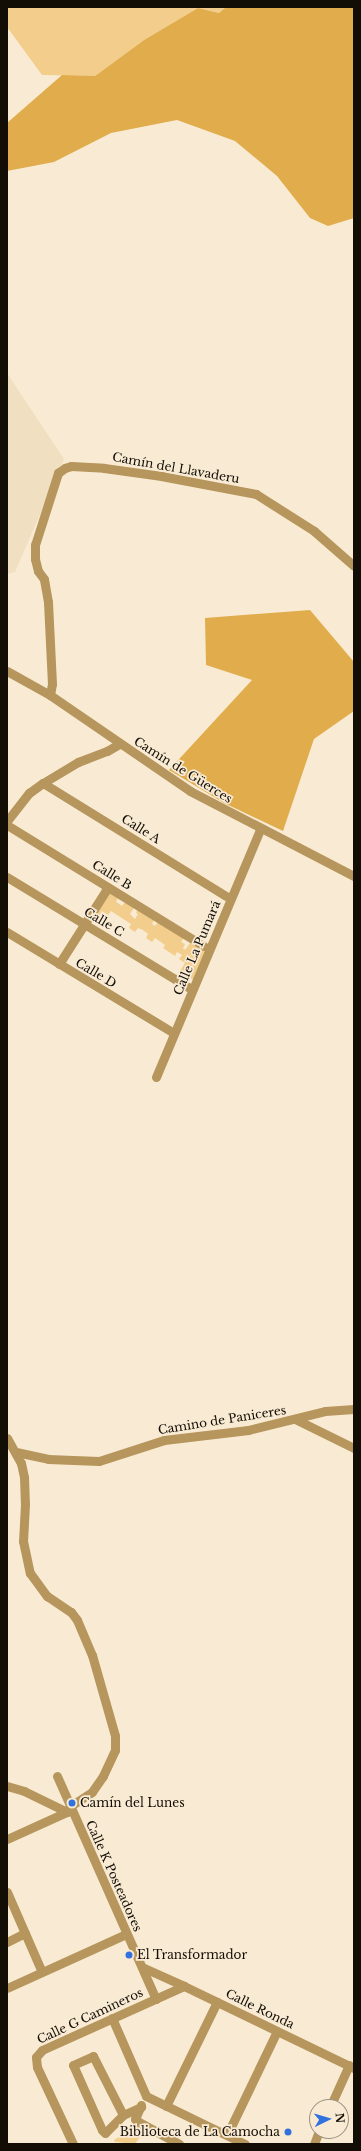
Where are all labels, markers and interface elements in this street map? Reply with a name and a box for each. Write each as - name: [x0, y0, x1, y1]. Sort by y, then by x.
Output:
- street label: Camín del Llavaderu: [111, 450, 241, 486]
- street label: Camín de Güerces: [131, 734, 235, 806]
- street label: Calle A: [119, 811, 163, 847]
- street label: Calle B: [90, 857, 134, 893]
- street label: Calle La Pumará: [171, 899, 223, 997]
- street label: Calle C: [81, 904, 127, 940]
- street label: Calle D: [73, 955, 119, 991]
- street label: Camino de Paniceres: [157, 1403, 287, 1437]
- place label: Camín del Lunes: [80, 1796, 185, 1810]
- marker: Camín del Lunes: [67, 1798, 77, 1808]
- street label: Calle K Posteadores: [83, 1818, 145, 1934]
- place label: El Transformador: [137, 1948, 247, 1962]
- marker: El Transformador: [124, 1950, 134, 1960]
- street label: Calle G Camineros: [35, 1985, 145, 2047]
- street label: Calle Ronda: [223, 1986, 297, 2032]
- north arrow: [309, 2099, 349, 2139]
- text: N: [333, 2112, 347, 2124]
- place label: Biblioteca de La Camocha: [120, 2125, 280, 2139]
- marker: Biblioteca de La Camocha: [283, 2127, 293, 2137]

